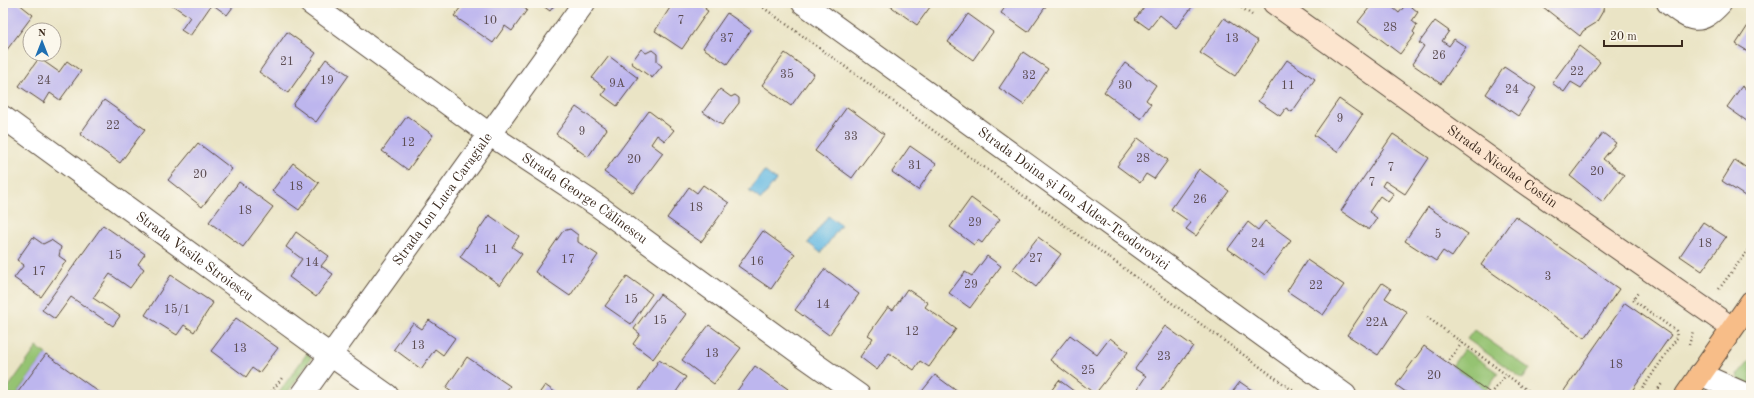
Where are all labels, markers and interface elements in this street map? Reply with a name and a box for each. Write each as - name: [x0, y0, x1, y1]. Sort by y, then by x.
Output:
- house number: 10: [483, 15, 497, 27]
- house number: 7: [678, 15, 684, 27]
- north arrow: [22, 22, 62, 62]
- house number: 28: [1383, 22, 1397, 34]
- scale bar: [1604, 22, 1682, 48]
- text: N: [38, 28, 47, 39]
- text: 20 m: [1610, 31, 1637, 43]
- house number: 37: [720, 33, 734, 45]
- house number: 13: [1225, 33, 1239, 45]
- house number: 26: [1432, 50, 1446, 62]
- house number: 21: [280, 56, 294, 68]
- house number: 22: [1570, 66, 1584, 78]
- house number: 35: [780, 68, 794, 81]
- house number: 32: [1022, 70, 1036, 82]
- house number: 24: [37, 75, 51, 87]
- house number: 19: [320, 75, 334, 87]
- house number: 9A: [609, 78, 625, 90]
- house number: 30: [1118, 80, 1132, 92]
- house number: 11: [1281, 80, 1295, 92]
- house number: 24: [1505, 84, 1519, 96]
- house number: 9: [1337, 113, 1343, 125]
- house number: 22: [106, 120, 120, 132]
- street label: Strada Nicolae Costin: [1445, 123, 1560, 211]
- street label: Strada Doina și Ion Aldea-Teodorovici: [975, 125, 1172, 273]
- house number: 9: [579, 126, 585, 138]
- street label: Strada Ion Luca Caragiale: [390, 130, 495, 268]
- house number: 33: [844, 131, 858, 143]
- house number: 12: [401, 137, 415, 149]
- street label: Strada George Călinescu: [519, 151, 650, 247]
- house number: 28: [1136, 153, 1150, 165]
- house number: 20: [627, 154, 641, 166]
- house number: 31: [908, 160, 922, 172]
- house number: 7: [1388, 162, 1394, 174]
- house number: 20: [1590, 166, 1604, 178]
- house number: 20: [193, 169, 207, 181]
- house number: 7: [1369, 177, 1375, 189]
- house number: 18: [289, 181, 303, 193]
- house number: 26: [1193, 194, 1207, 206]
- house number: 18: [689, 202, 703, 214]
- house number: 18: [238, 205, 252, 217]
- street label: Strada Vasile Stroiescu: [133, 209, 256, 304]
- house number: 29: [968, 217, 982, 229]
- house number: 5: [1435, 228, 1442, 241]
- house number: 24: [1251, 238, 1265, 250]
- house number: 18: [1698, 238, 1712, 250]
- house number: 11: [484, 244, 498, 256]
- house number: 15: [108, 249, 122, 262]
- house number: 27: [1029, 253, 1043, 265]
- house number: 17: [561, 254, 575, 266]
- house number: 16: [750, 256, 764, 268]
- house number: 14: [305, 257, 319, 269]
- house number: 17: [32, 266, 46, 278]
- house number: 3: [1545, 271, 1551, 283]
- house number: 29: [964, 279, 978, 291]
- house number: 22: [1309, 280, 1323, 292]
- house number: 15: [624, 293, 638, 306]
- house number: 14: [816, 299, 830, 311]
- house number: 15/1: [164, 303, 190, 316]
- house number: 15: [653, 314, 667, 327]
- house number: 22A: [1365, 317, 1389, 329]
- house number: 12: [905, 326, 919, 338]
- house number: 13: [411, 340, 425, 352]
- house number: 13: [233, 343, 247, 355]
- house number: 13: [705, 348, 719, 360]
- house number: 23: [1157, 351, 1171, 363]
- house number: 18: [1609, 359, 1623, 371]
- house number: 25: [1081, 364, 1095, 377]
- house number: 20: [1427, 370, 1441, 382]

